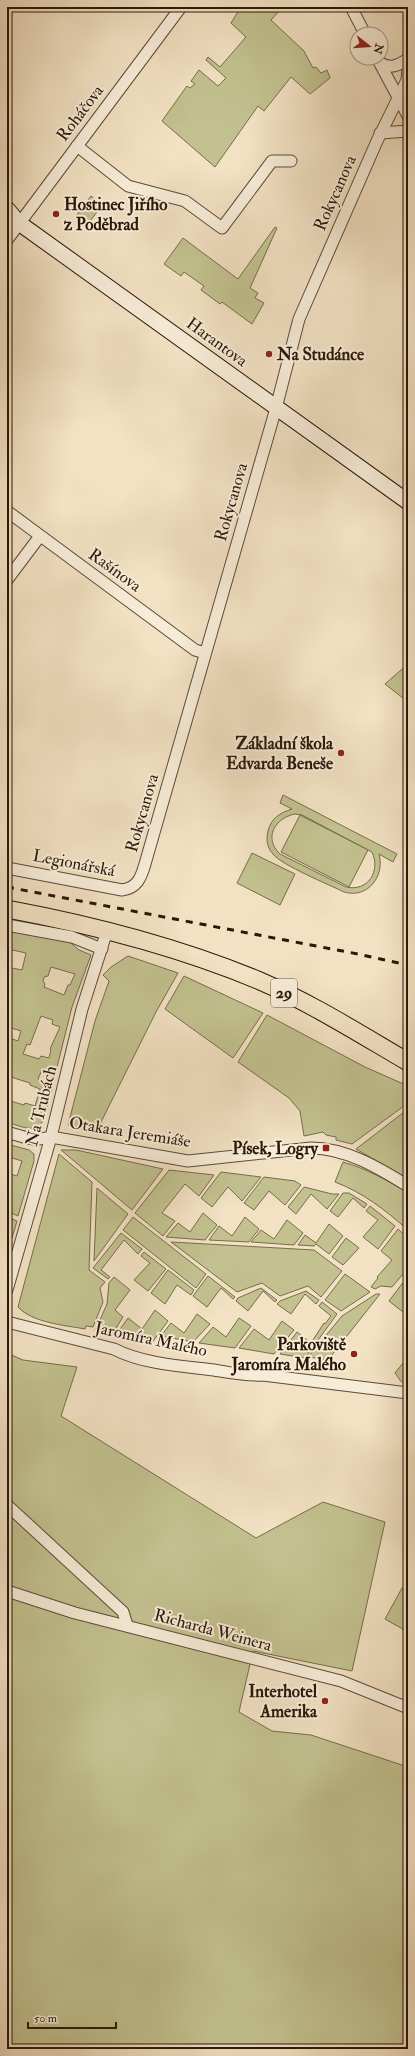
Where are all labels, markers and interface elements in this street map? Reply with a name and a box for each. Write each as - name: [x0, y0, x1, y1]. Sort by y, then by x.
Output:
- north arrow: [349, 26, 389, 66]
- text: N: [370, 41, 386, 56]
- street label: Roháčova: [52, 80, 109, 145]
- street label: Rokycanova: [309, 151, 362, 234]
- place label: Hostinec Jiřího z Poděbrad: [63, 194, 167, 235]
- marker: Hostinec Jiřího z Poděbrad: [51, 209, 61, 219]
- street label: Harantova: [182, 313, 253, 372]
- place label: Na Studánce: [276, 344, 365, 365]
- marker: Na Studánce: [264, 349, 274, 359]
- street label: Rokycanova: [210, 459, 253, 544]
- street label: Rašínova: [84, 544, 146, 597]
- place label: Základní škola Edvarda Beneše: [226, 733, 334, 774]
- marker: Základní škola Edvarda Beneše: [336, 748, 346, 758]
- street label: Rokycanova: [121, 770, 164, 855]
- street label: Legionářská: [31, 845, 118, 881]
- road number: 29: [271, 979, 297, 1007]
- street label: Na Trubách: [21, 1063, 61, 1148]
- street label: Otakara Jeremiáše: [67, 1112, 192, 1153]
- place label: Písek, Logry: [232, 1138, 319, 1160]
- marker: Písek, Logry: [321, 1143, 331, 1153]
- street label: Jaromíra Malého: [92, 1317, 209, 1362]
- place label: Parkoviště Jaromíra Malého: [231, 1334, 347, 1376]
- marker: Parkoviště Jaromíra Malého: [349, 1349, 359, 1359]
- street label: Richarda Weinera: [152, 1604, 275, 1656]
- place label: Interhotel Amerika: [249, 1681, 318, 1722]
- marker: Interhotel Amerika: [320, 1696, 330, 1706]
- scale bar: [28, 2004, 116, 2030]
- text: 50 m: [34, 2011, 58, 2026]

